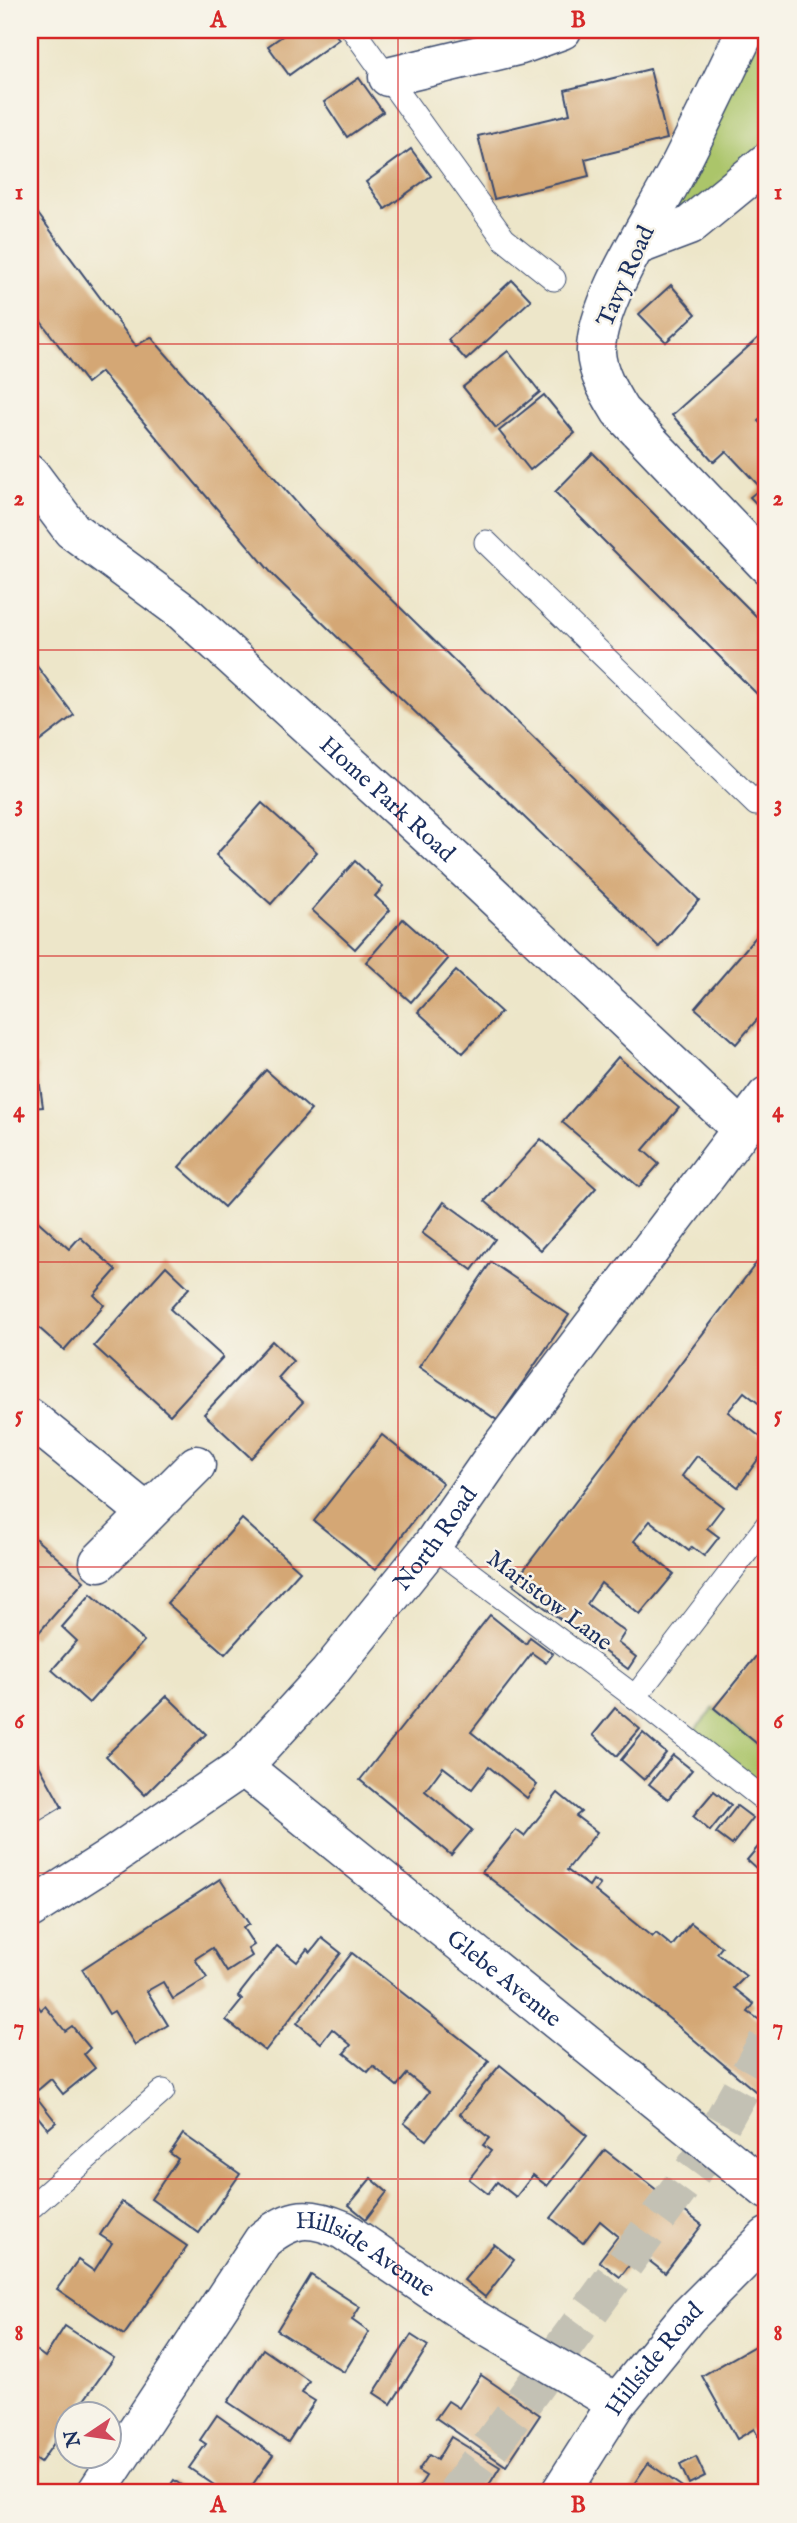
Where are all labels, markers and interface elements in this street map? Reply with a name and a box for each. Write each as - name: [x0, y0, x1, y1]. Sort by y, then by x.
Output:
- text: A: [209, 6, 227, 35]
- text: B: [570, 6, 586, 35]
- text: 1: [15, 178, 23, 207]
- text: 1: [774, 178, 782, 207]
- street label: Tavy Road: [590, 221, 663, 332]
- text: 2: [14, 484, 25, 513]
- text: 2: [773, 484, 784, 513]
- street label: Home Park Road: [312, 730, 461, 870]
- text: 3: [15, 790, 23, 819]
- text: 3: [774, 790, 782, 819]
- text: 4: [13, 1096, 25, 1125]
- text: 4: [772, 1096, 784, 1125]
- text: 5: [15, 1401, 24, 1430]
- text: 5: [774, 1401, 783, 1430]
- street label: North Road: [387, 1481, 485, 1598]
- street label: Maristow Lane: [480, 1544, 618, 1659]
- text: 6: [14, 1707, 25, 1736]
- text: 6: [773, 1707, 784, 1736]
- street label: Glebe Avenue: [440, 1923, 567, 2035]
- text: 7: [14, 2013, 24, 2042]
- text: 7: [773, 2013, 783, 2042]
- street label: Hillside Avenue: [296, 2206, 441, 2305]
- street label: Hillside Road: [599, 2296, 710, 2422]
- text: 8: [14, 2319, 24, 2348]
- text: 8: [773, 2319, 783, 2348]
- north arrow: [52, 2400, 122, 2470]
- text: N: [60, 2427, 87, 2450]
- text: A: [209, 2491, 227, 2520]
- text: B: [570, 2491, 586, 2520]

